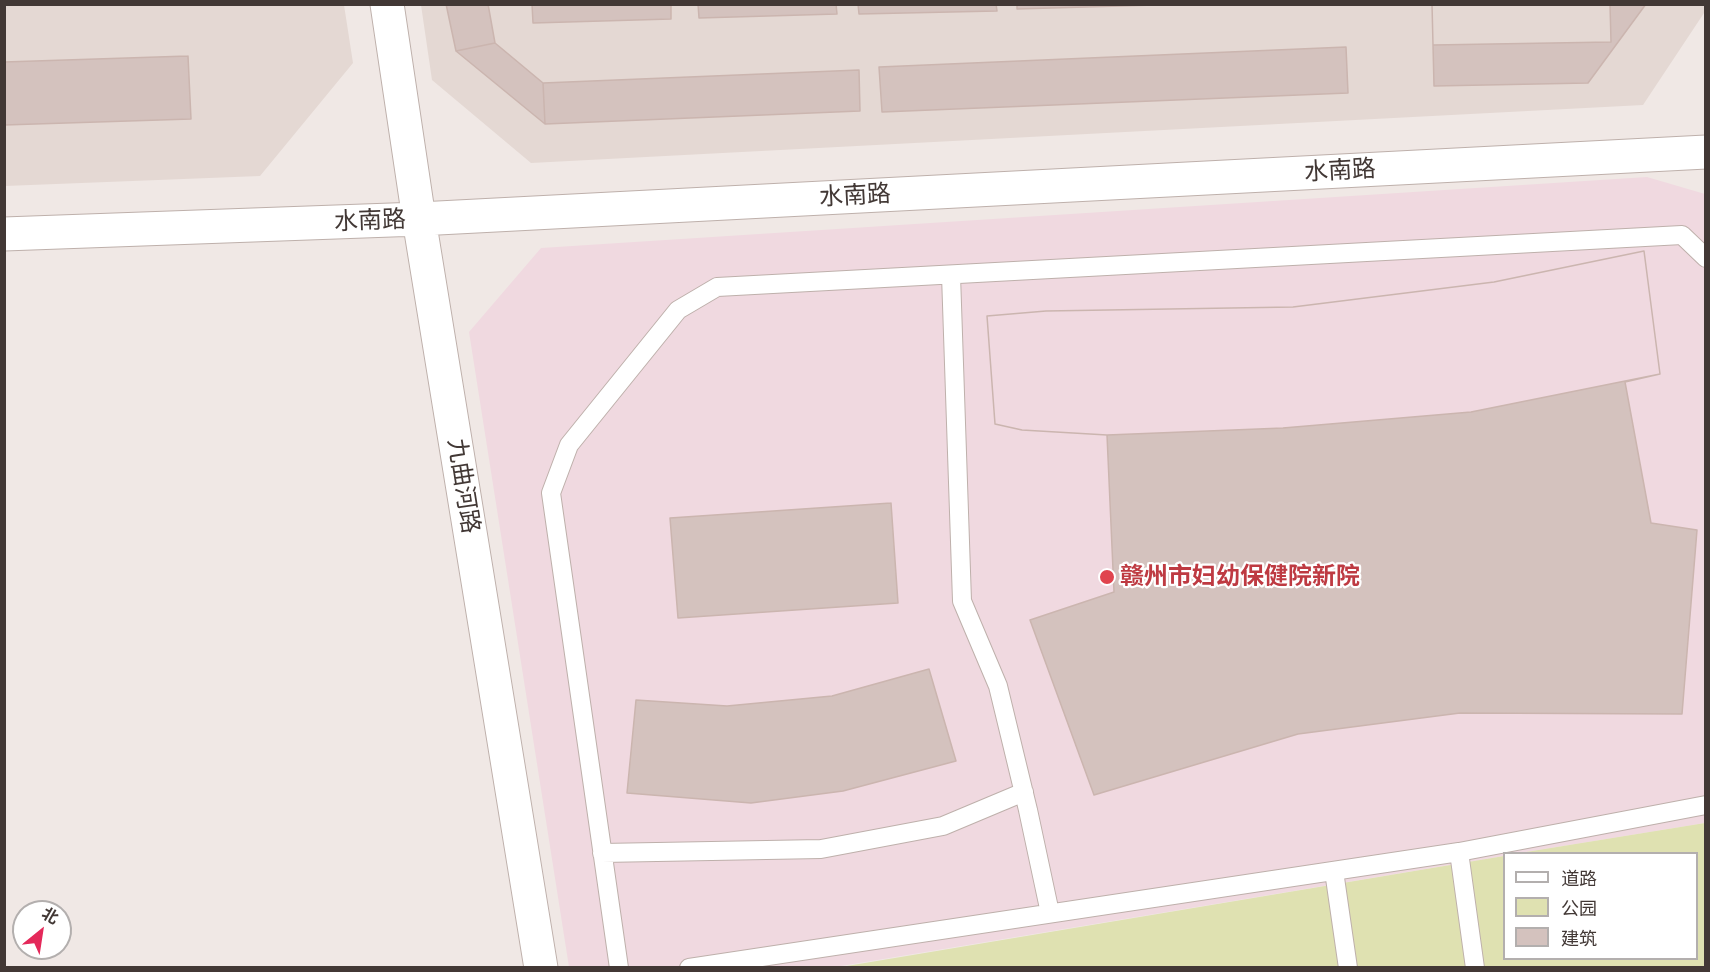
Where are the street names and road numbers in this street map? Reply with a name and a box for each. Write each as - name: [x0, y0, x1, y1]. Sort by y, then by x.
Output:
- street label: 水南路: [1303, 155, 1377, 187]
- street label: 水南路: [818, 180, 892, 212]
- street label: 水南路: [334, 205, 406, 237]
- street label: 九曲河路: [441, 436, 485, 536]

